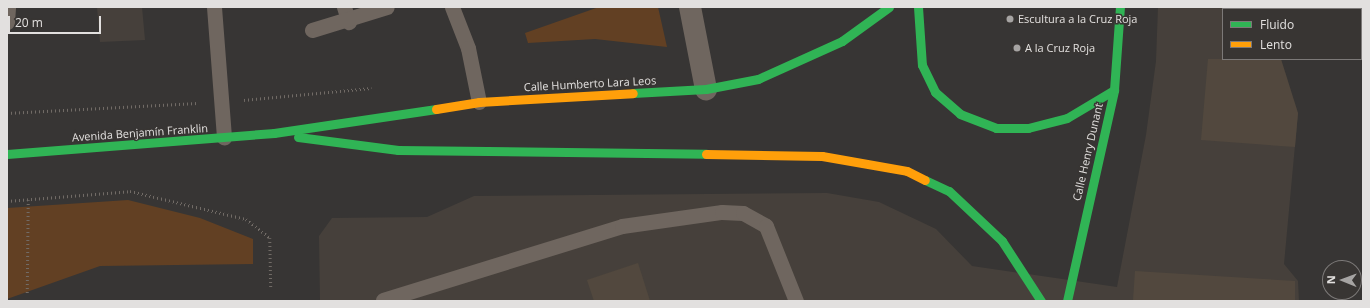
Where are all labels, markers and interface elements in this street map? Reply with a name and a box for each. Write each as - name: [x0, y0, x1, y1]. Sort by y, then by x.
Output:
- scale bar: [10, 8, 103, 34]
- legend: [1222, 8, 1362, 60]
- place label: Escultura a la Cruz Roja: [1018, 12, 1137, 26]
- text: 20 m: [15, 14, 43, 31]
- marker: Escultura a la Cruz Roja: [1005, 14, 1015, 24]
- text: Fluido: [1260, 16, 1294, 33]
- text: Lento: [1260, 36, 1292, 53]
- place label: A la Cruz Roja: [1025, 41, 1095, 55]
- marker: A la Cruz Roja: [1012, 43, 1022, 53]
- street label: Calle Humberto Lara Leos: [523, 74, 657, 94]
- street label: Calle Henry Dunant: [1070, 102, 1106, 202]
- street label: Avenida Benjamín Franklin: [71, 122, 209, 144]
- north arrow: [1322, 260, 1362, 300]
- text: N: [1323, 275, 1338, 284]

